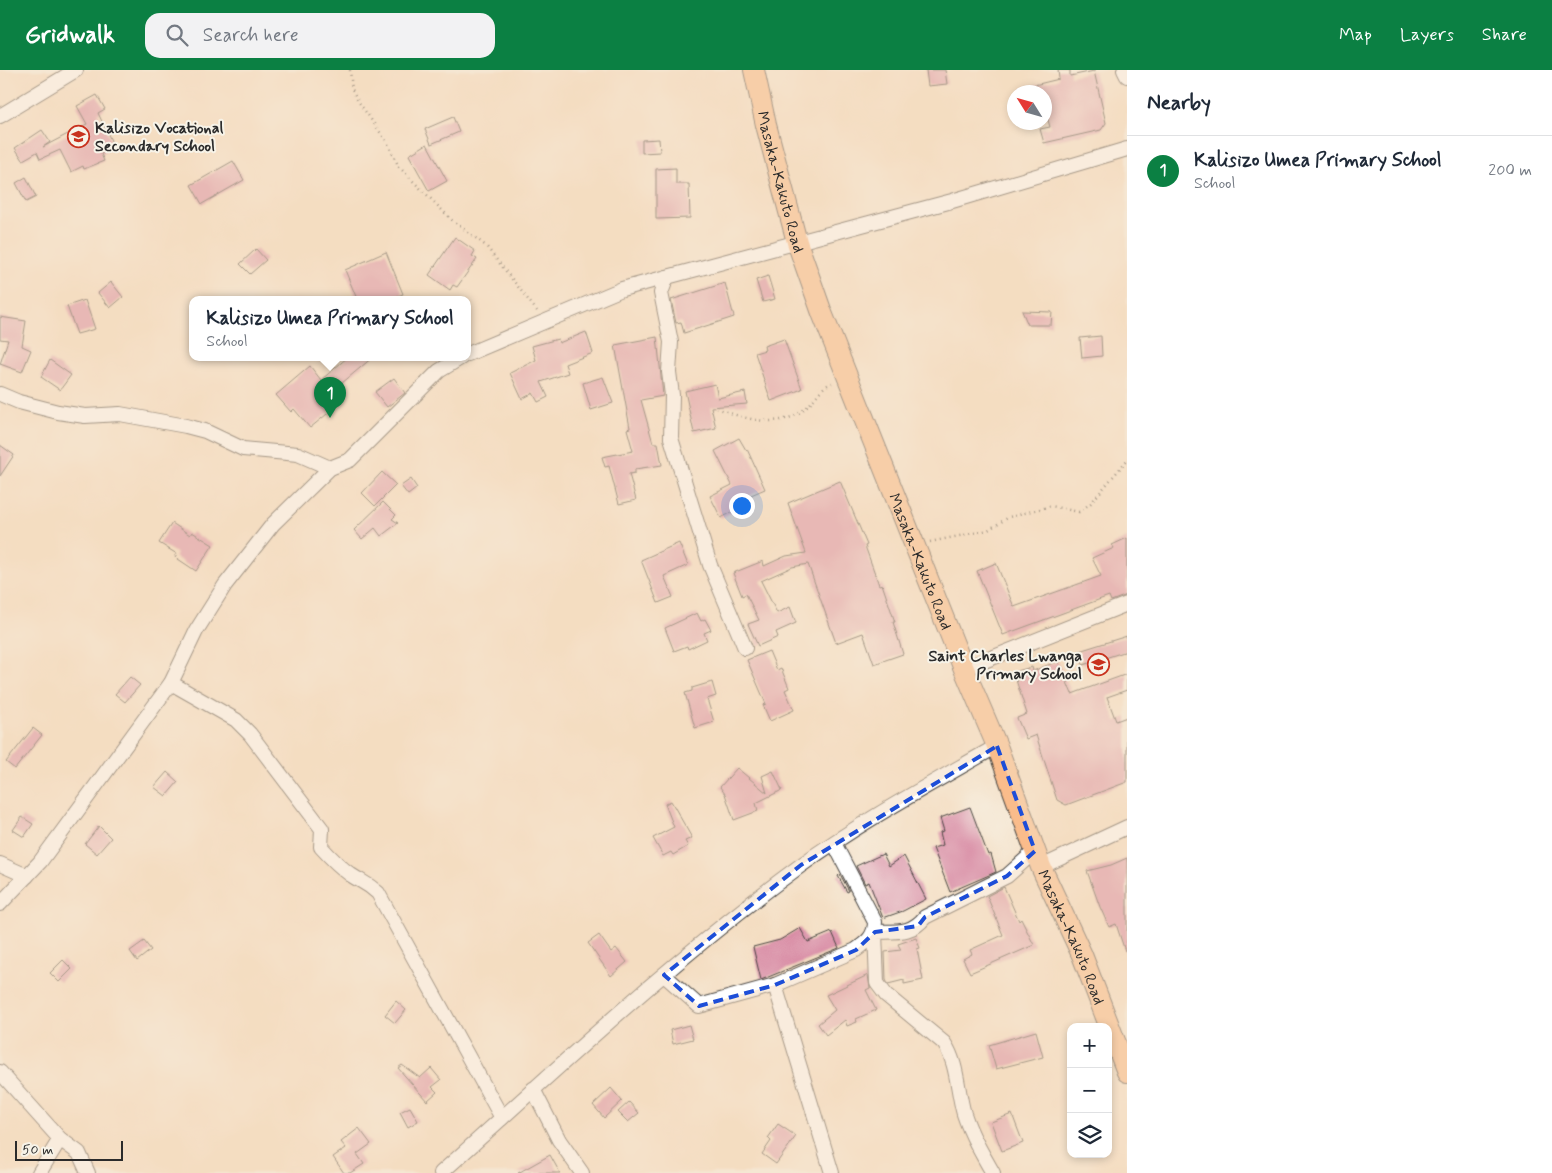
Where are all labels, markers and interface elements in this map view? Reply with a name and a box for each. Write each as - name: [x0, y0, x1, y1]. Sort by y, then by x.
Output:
- search box: [145, 13, 495, 58]
- text: Gridwalk: [25, 20, 115, 51]
- icon: search: [163, 21, 191, 49]
- text: Search here: [203, 23, 298, 48]
- text: Map: [1339, 23, 1372, 47]
- text: Layers: [1400, 23, 1454, 47]
- text: Share: [1482, 23, 1527, 47]
- north arrow: [1007, 85, 1052, 130]
- text: Nearby: [1147, 89, 1211, 117]
- street label: Masaka-Kakuto Road: [751, 109, 809, 256]
- place label: Kalisizo Vocational Secondary School: [95, 118, 224, 157]
- school or university icon: Kalisizo Vocational Secondary School: [67, 124, 91, 148]
- text: Kalisizo Umea Primary School: [1194, 148, 1441, 173]
- text: 1: [1159, 160, 1167, 181]
- text: 200 m: [1488, 160, 1532, 181]
- text: School: [1194, 173, 1235, 194]
- popup: [189, 296, 471, 361]
- text: Kalisizo Umea Primary School: [206, 306, 454, 331]
- text: School: [206, 331, 248, 352]
- pin: 1: [314, 377, 346, 418]
- street label: Masaka-Kakuto Road: [883, 491, 956, 633]
- your location: [729, 493, 755, 519]
- place label: Saint Charles Lwanga Primary School: [928, 646, 1082, 685]
- school or university icon: Saint Charles Lwanga Primary School: [1086, 652, 1110, 676]
- street label: Masaka-Kakuto Road: [1032, 867, 1109, 1008]
- map controls: [1067, 1023, 1112, 1158]
- button: +: [1067, 1023, 1112, 1068]
- button: −: [1067, 1068, 1112, 1113]
- button: layers: [1067, 1113, 1112, 1158]
- scale bar: [15, 1138, 122, 1161]
- text: 50 m: [22, 1141, 53, 1159]

